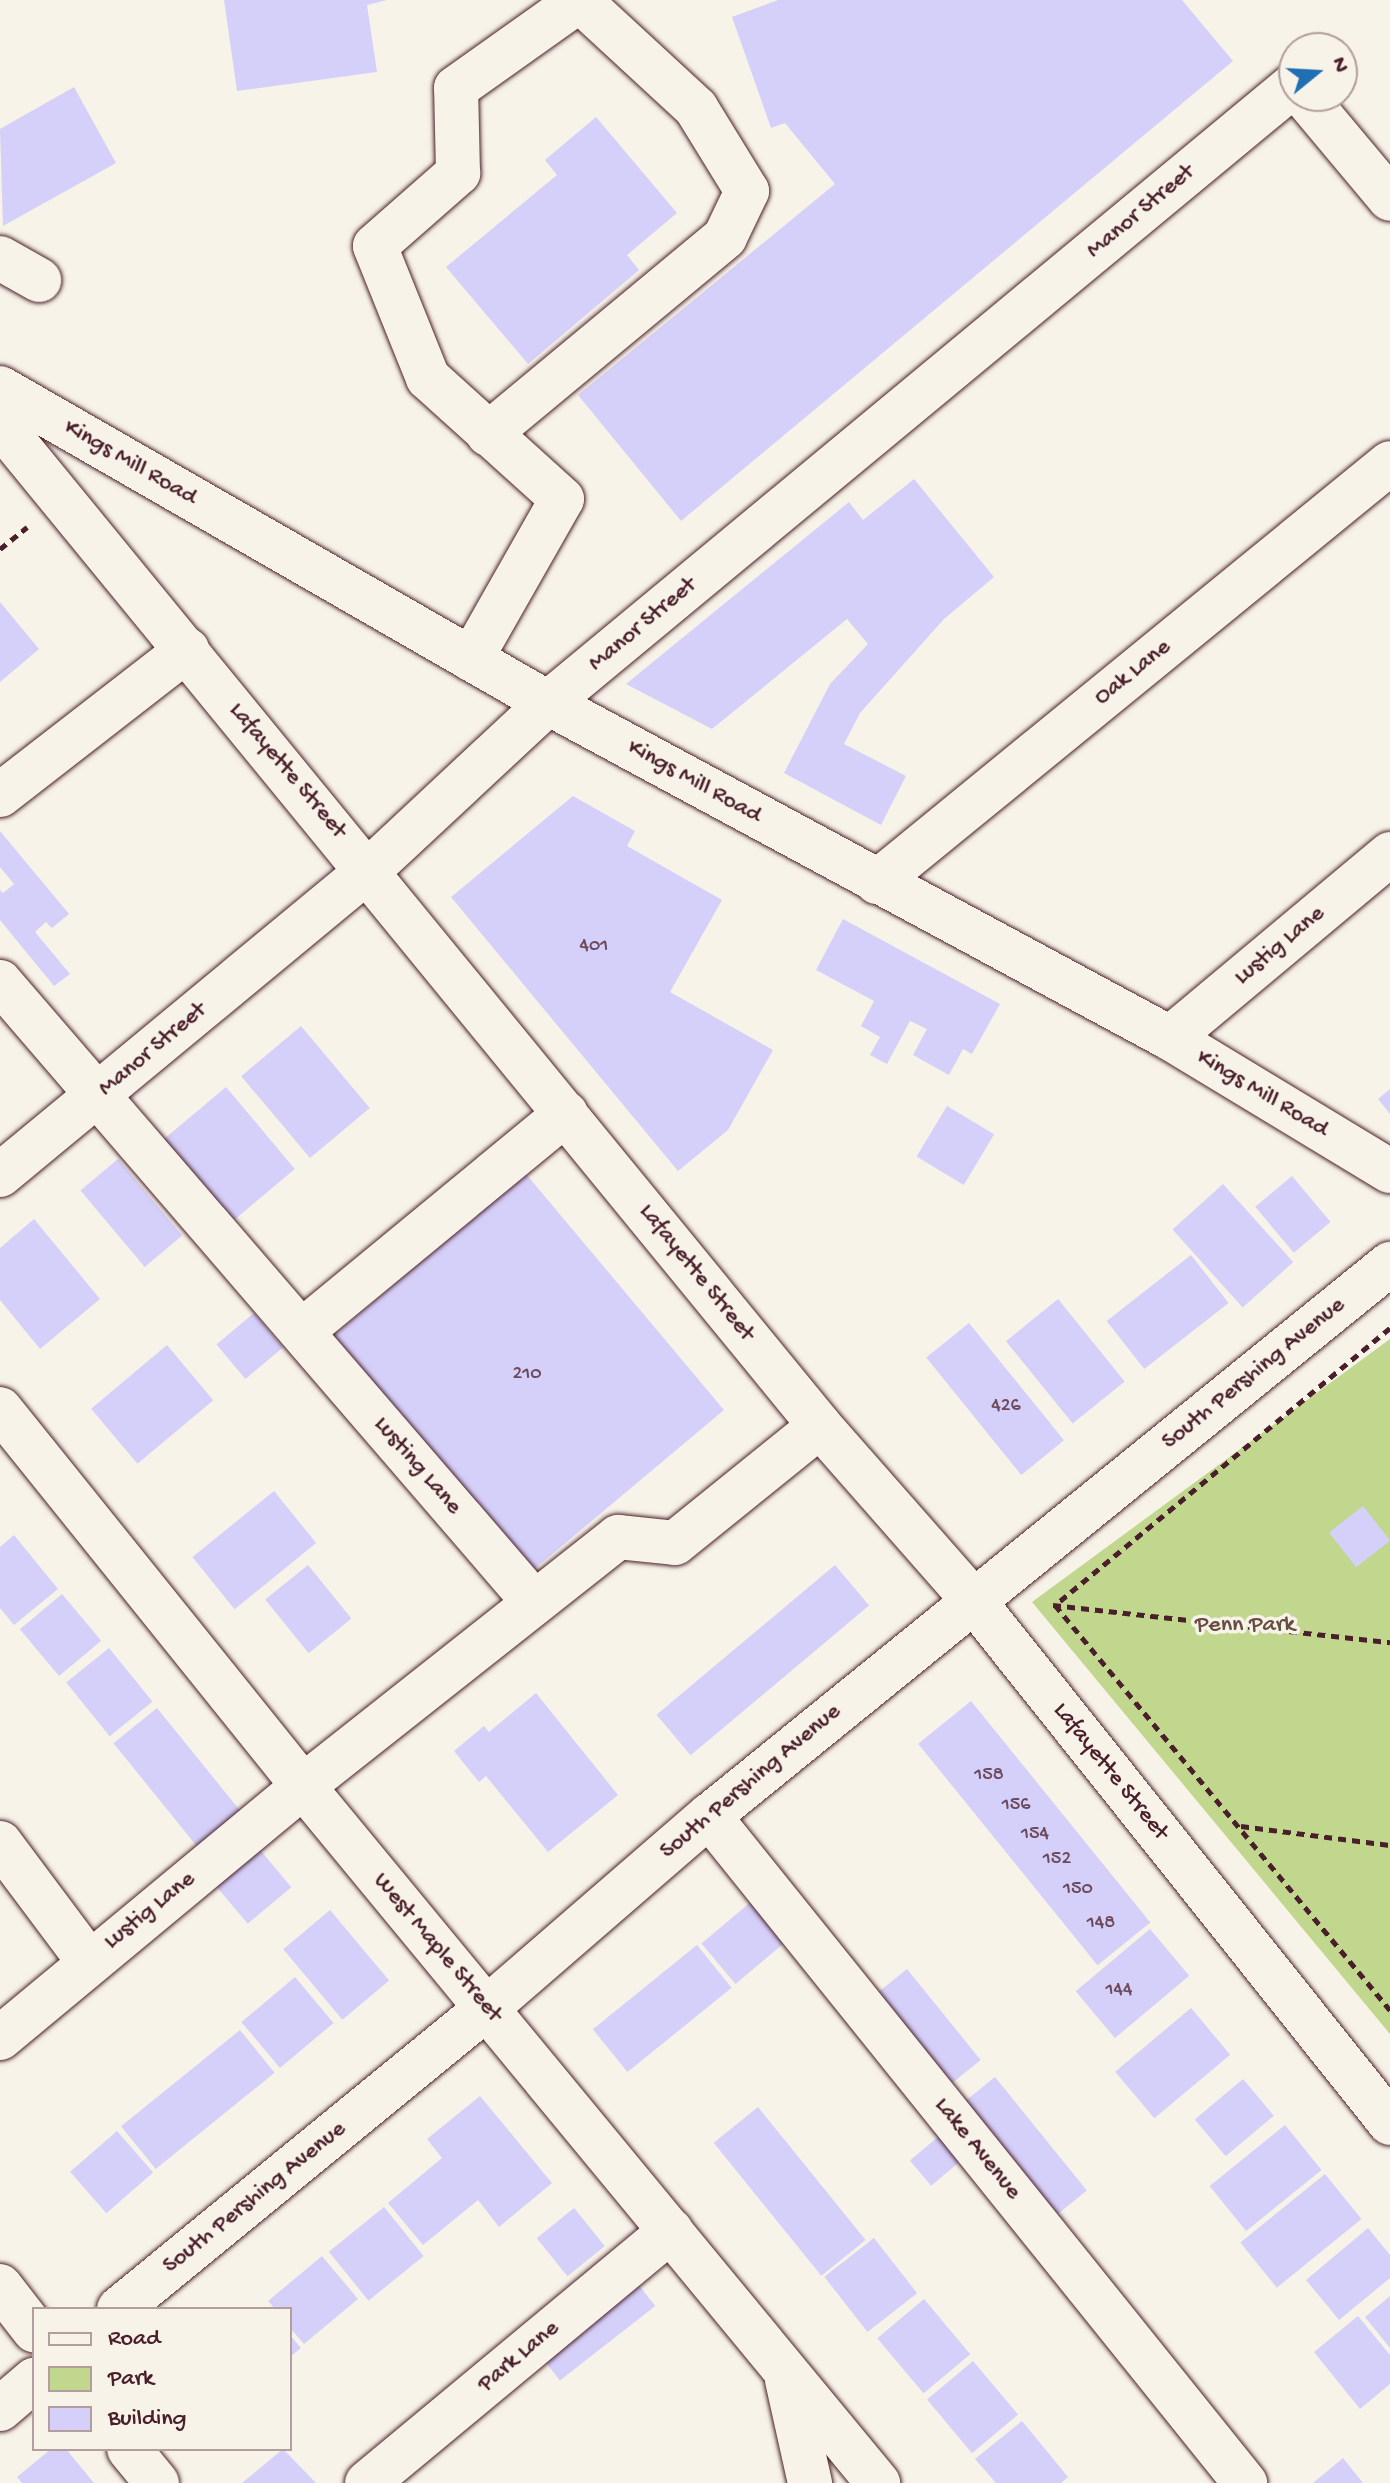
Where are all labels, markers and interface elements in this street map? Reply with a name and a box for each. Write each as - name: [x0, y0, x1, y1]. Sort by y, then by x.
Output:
- north arrow: [1278, 32, 1358, 112]
- text: N: [1324, 54, 1354, 76]
- street label: Manor Street: [1081, 159, 1201, 265]
- street label: Kings Mill Road: [58, 413, 202, 513]
- street label: Manor Street: [583, 572, 703, 678]
- street label: Oak Lane: [1089, 633, 1177, 713]
- street label: Lafayette Street: [222, 697, 352, 845]
- street label: Kings Mill Road: [622, 733, 766, 831]
- street label: Lustig Lane: [1229, 900, 1331, 992]
- house number: 401: [580, 934, 608, 958]
- street label: Manor Street: [93, 997, 213, 1103]
- street label: Kings Mill Road: [1191, 1043, 1333, 1145]
- street label: Lafayette Street: [632, 1198, 760, 1348]
- street label: South Pershing Avenue: [1157, 1291, 1351, 1457]
- house number: 210: [512, 1362, 542, 1386]
- house number: 426: [991, 1394, 1021, 1418]
- street label: Lusting Lane: [367, 1411, 467, 1521]
- park label: Penn Park: [1195, 1612, 1295, 1640]
- street label: Lafayette Street: [1046, 1697, 1174, 1847]
- street label: South Pershing Avenue: [655, 1698, 847, 1866]
- house number: 158: [974, 1763, 1004, 1787]
- house number: 156: [1002, 1793, 1030, 1817]
- house number: 154: [1021, 1822, 1049, 1846]
- house number: 152: [1043, 1847, 1071, 1871]
- street label: Lustig Lane: [99, 1865, 201, 1957]
- street label: West Maple Street: [366, 1867, 508, 2029]
- house number: 150: [1063, 1877, 1093, 1901]
- house number: 148: [1087, 1911, 1115, 1935]
- house number: 144: [1105, 1978, 1133, 2002]
- street label: Lake Avenue: [927, 2092, 1027, 2206]
- street label: South Pershing Avenue: [158, 2115, 352, 2281]
- legend: [32, 2307, 292, 2451]
- street label: Park Lane: [472, 2315, 566, 2399]
- text: Road: [108, 2325, 160, 2354]
- text: Park: [108, 2365, 154, 2394]
- text: Building: [108, 2405, 186, 2434]

